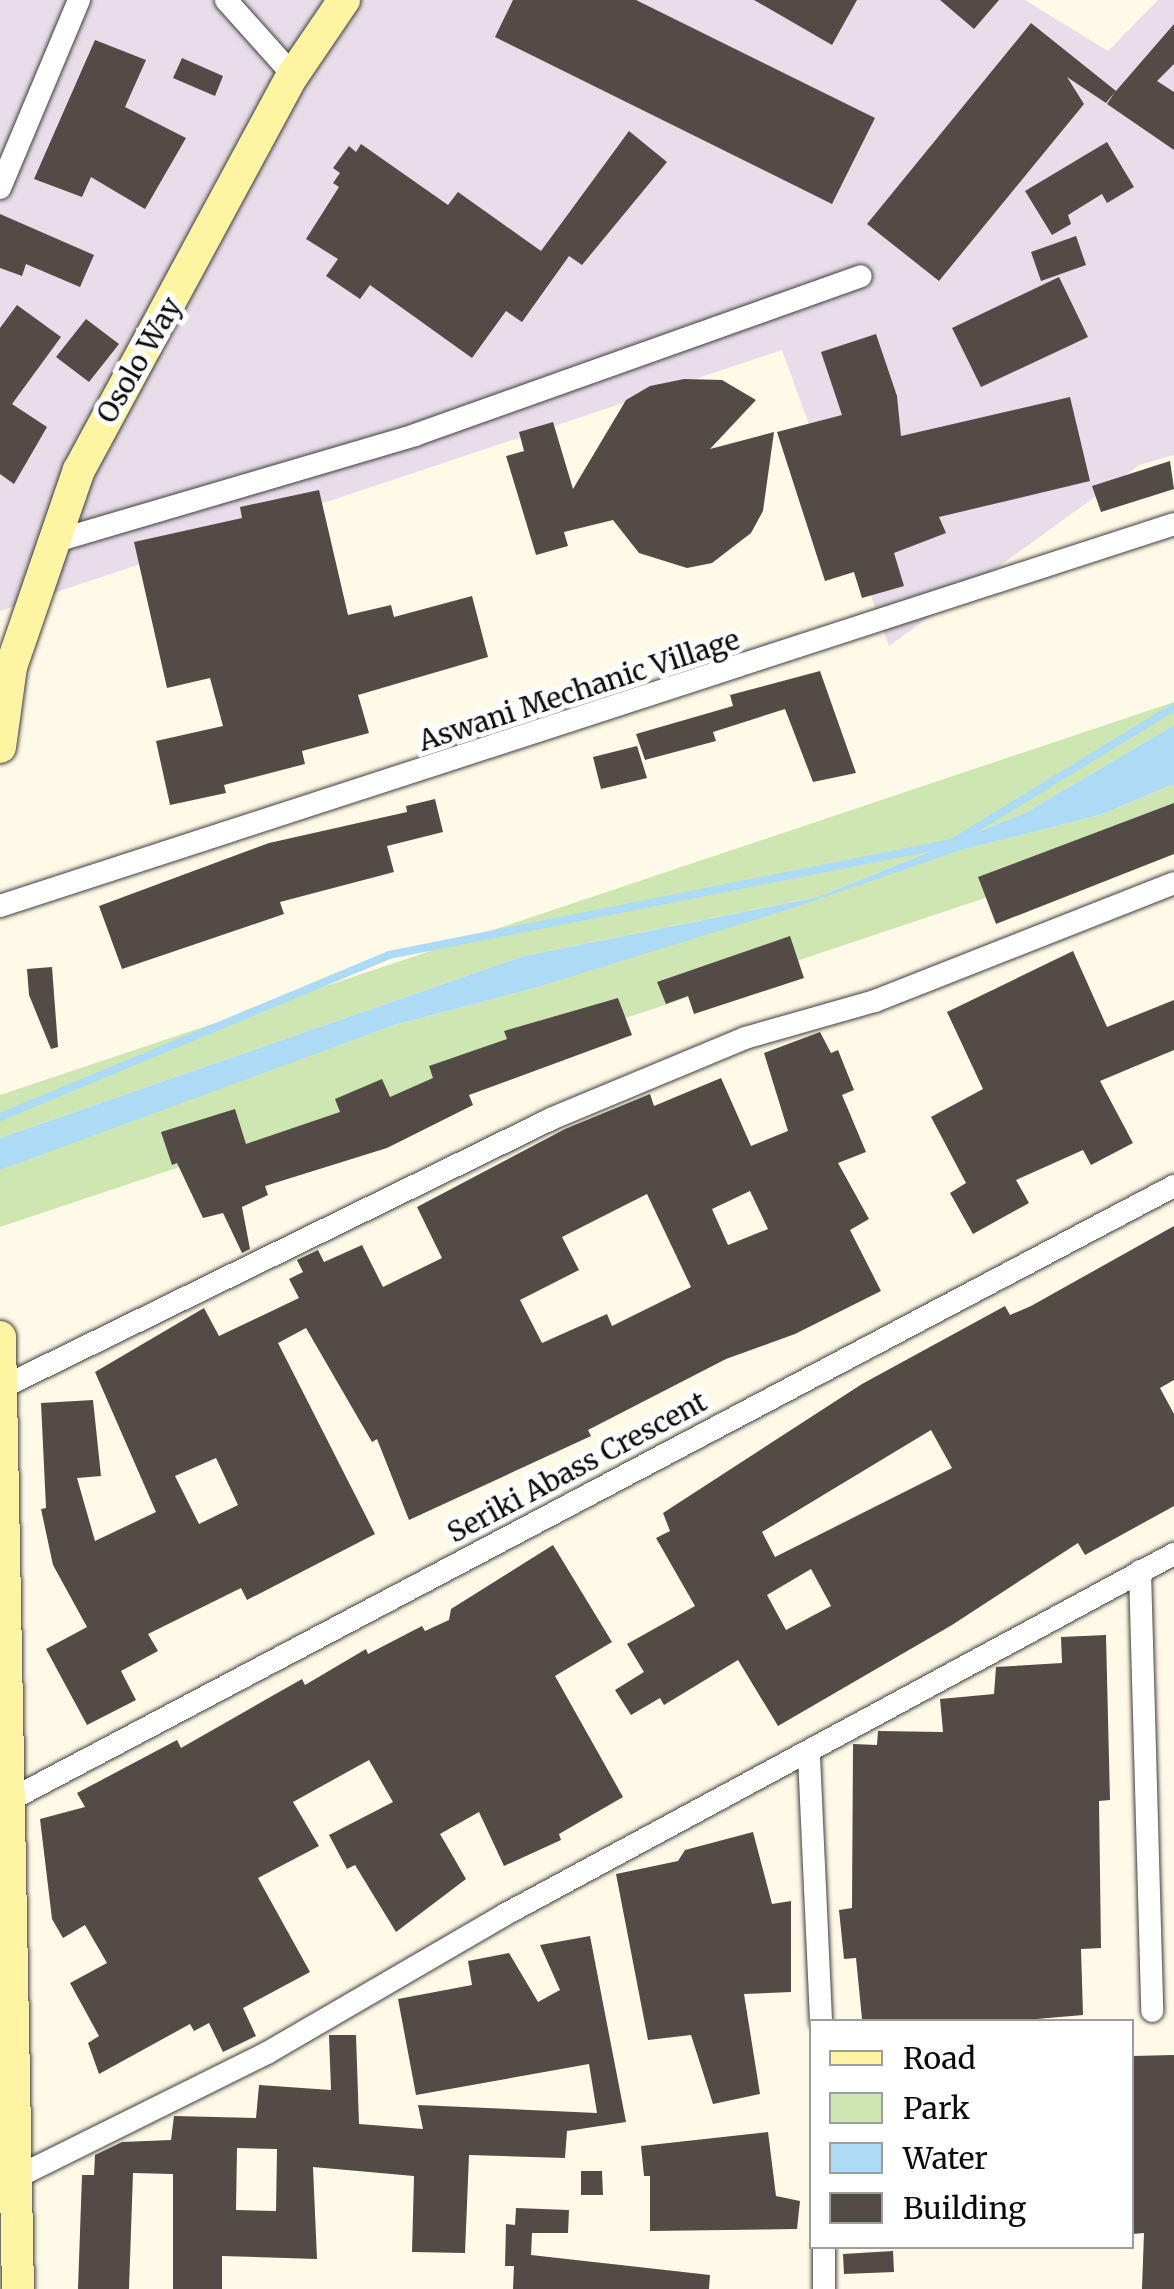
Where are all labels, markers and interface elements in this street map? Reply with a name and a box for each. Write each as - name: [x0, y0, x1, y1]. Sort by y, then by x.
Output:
- street label: Osolo Way: [90, 291, 188, 429]
- street label: Aswani Mechanic Village: [414, 622, 744, 758]
- street label: Seriki Abass Crescent: [442, 1384, 712, 1550]
- legend: [809, 2019, 1134, 2249]
- text: Road: [903, 2039, 976, 2077]
- text: Park: [903, 2089, 970, 2127]
- text: Water: [903, 2139, 988, 2177]
- text: Building: [903, 2189, 1026, 2227]

